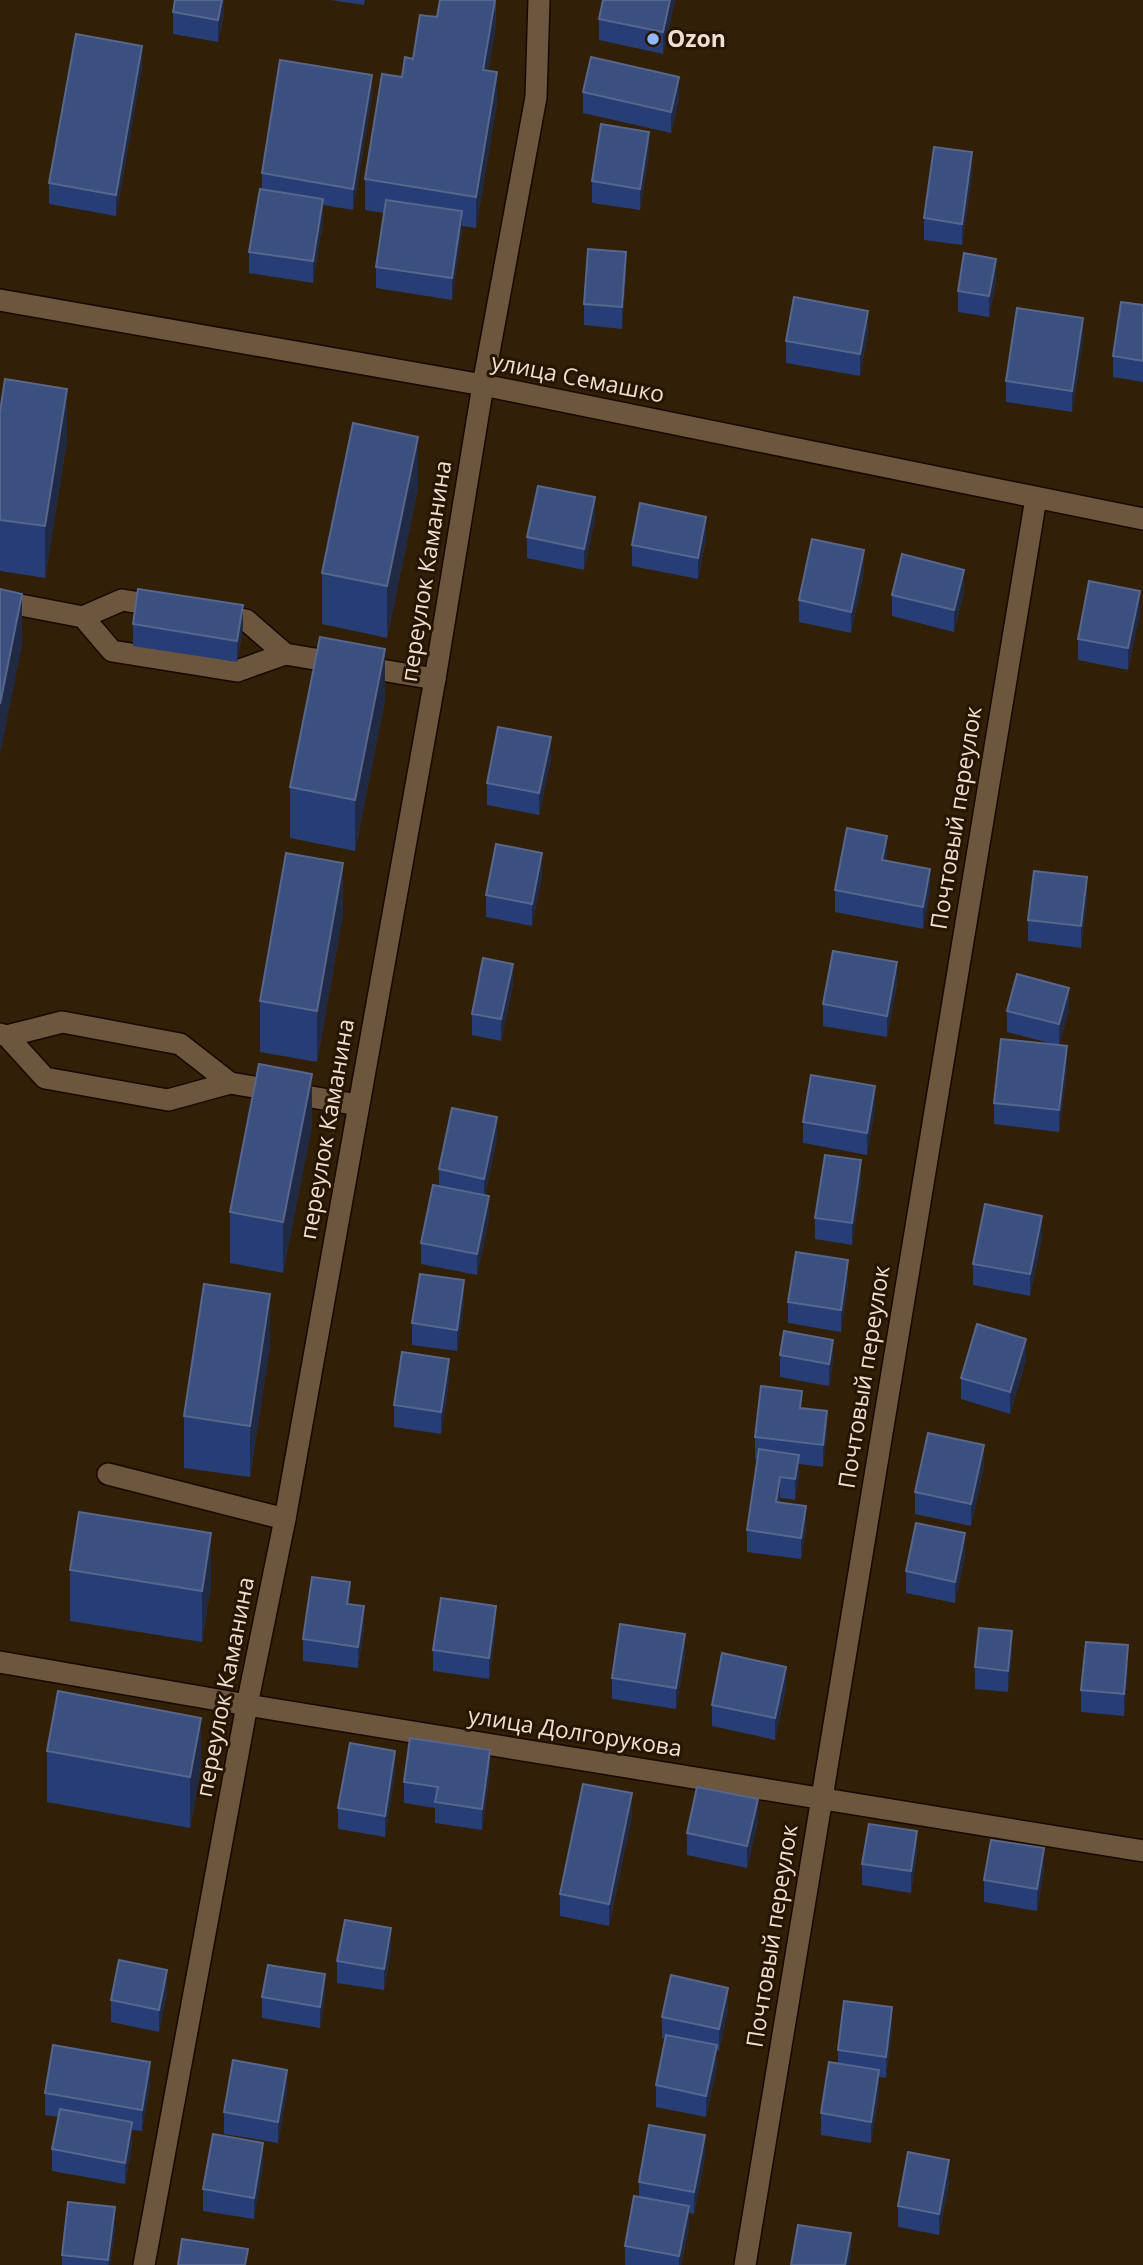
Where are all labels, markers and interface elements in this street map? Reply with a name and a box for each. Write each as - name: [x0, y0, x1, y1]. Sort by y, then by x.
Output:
- place label: Ozon: [667, 22, 726, 54]
- marker: Ozon: [645, 31, 661, 47]
- street label: улица Семашко: [489, 345, 667, 409]
- street label: переулок Каманина: [392, 458, 458, 684]
- street label: Почтовый переулок: [922, 704, 988, 932]
- street label: переулок Каманина: [291, 1016, 361, 1242]
- street label: Почтовый переулок: [830, 1263, 896, 1491]
- street label: переулок Каманина: [187, 1574, 261, 1800]
- street label: улица Долгорукова: [466, 1698, 684, 1764]
- street label: Почтовый переулок: [738, 1822, 804, 2050]

